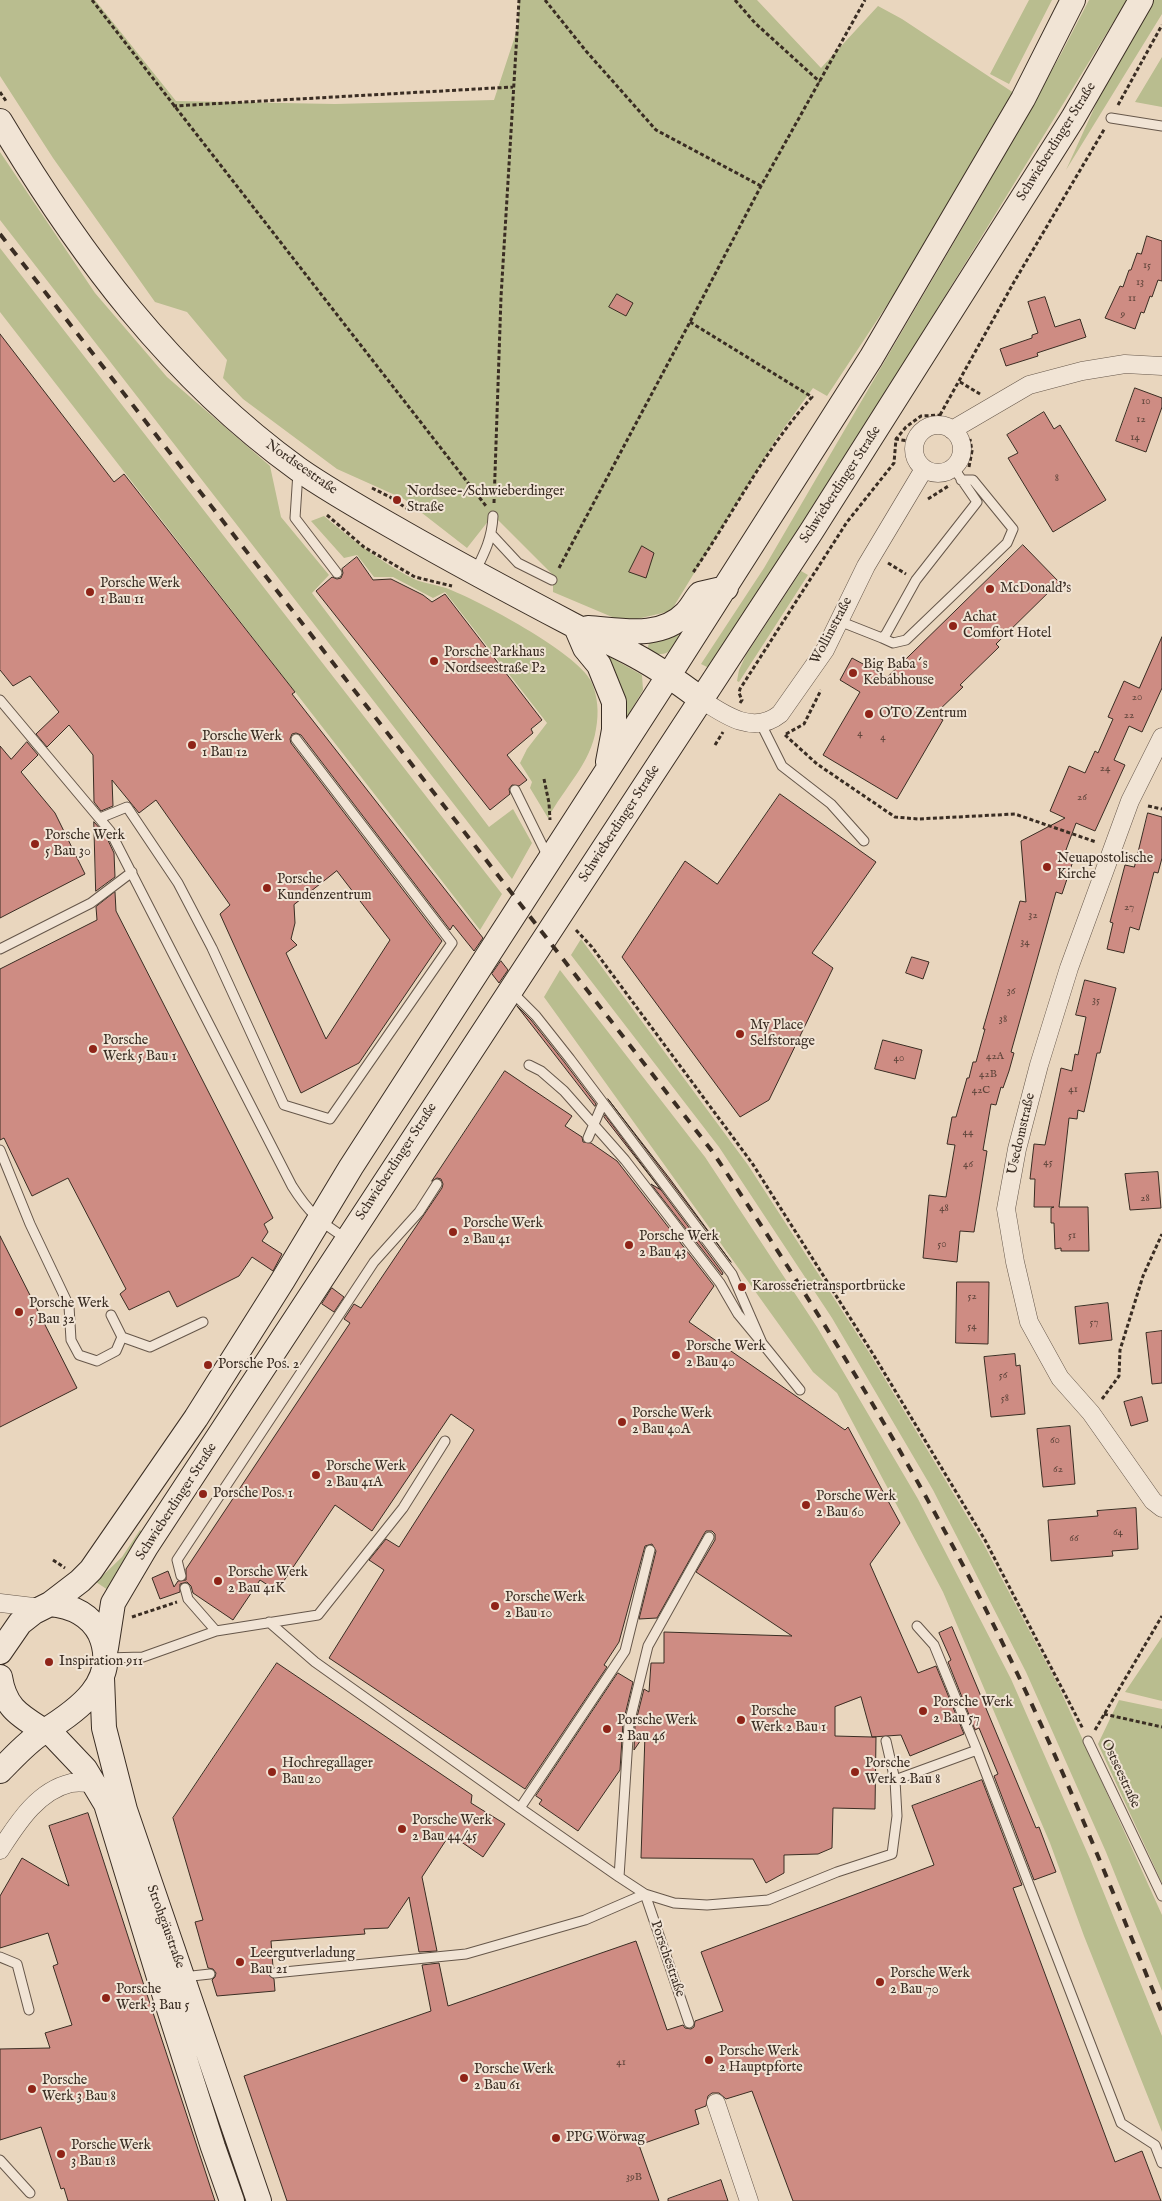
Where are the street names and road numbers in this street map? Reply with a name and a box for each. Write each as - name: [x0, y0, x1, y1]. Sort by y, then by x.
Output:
- street label: Schwieberdinger Straße: [1014, 80, 1100, 204]
- street label: Schwieberdinger Straße: [797, 423, 885, 547]
- street label: Nordseestraße: [262, 437, 340, 499]
- street label: Wollinstraße: [807, 595, 857, 667]
- street label: Schwieberdinger Straße: [576, 762, 664, 886]
- street label: Usedomstraße: [1004, 1092, 1040, 1176]
- street label: Schwieberdinger Straße: [353, 1100, 441, 1224]
- street label: Schwieberdinger Straße: [133, 1440, 221, 1564]
- street label: Ostseestraße: [1097, 1737, 1143, 1811]
- street label: Strohgäustraße: [142, 1883, 188, 1971]
- street label: Porschestraße: [646, 1919, 688, 1999]

